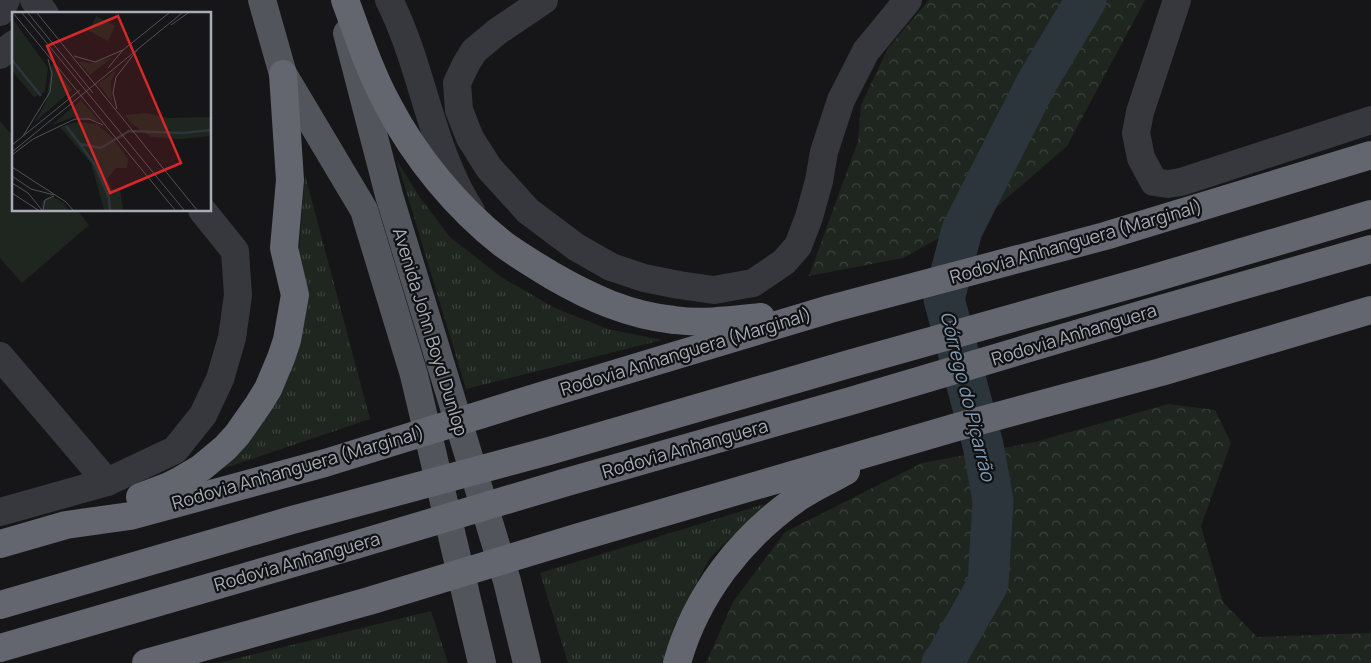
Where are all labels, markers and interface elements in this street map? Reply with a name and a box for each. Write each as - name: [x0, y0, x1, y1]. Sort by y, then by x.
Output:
- inset map: [12, 12, 211, 211]
- street label: Rodovia Anhanguera (Marginal): [947, 193, 1205, 289]
- street label: Avenida John Boyd Dunlop: [388, 225, 474, 439]
- street label: Rodovia Anhanguera: [988, 298, 1159, 371]
- street label: Rodovia Anhanguera (Marginal): [557, 301, 814, 401]
- water label: Córrego do Piçarrão: [934, 308, 1002, 485]
- street label: Rodovia Anhanguera: [599, 413, 770, 483]
- street label: Rodovia Anhanguera (Marginal): [169, 419, 427, 515]
- street label: Rodovia Anhanguera: [211, 526, 382, 596]

